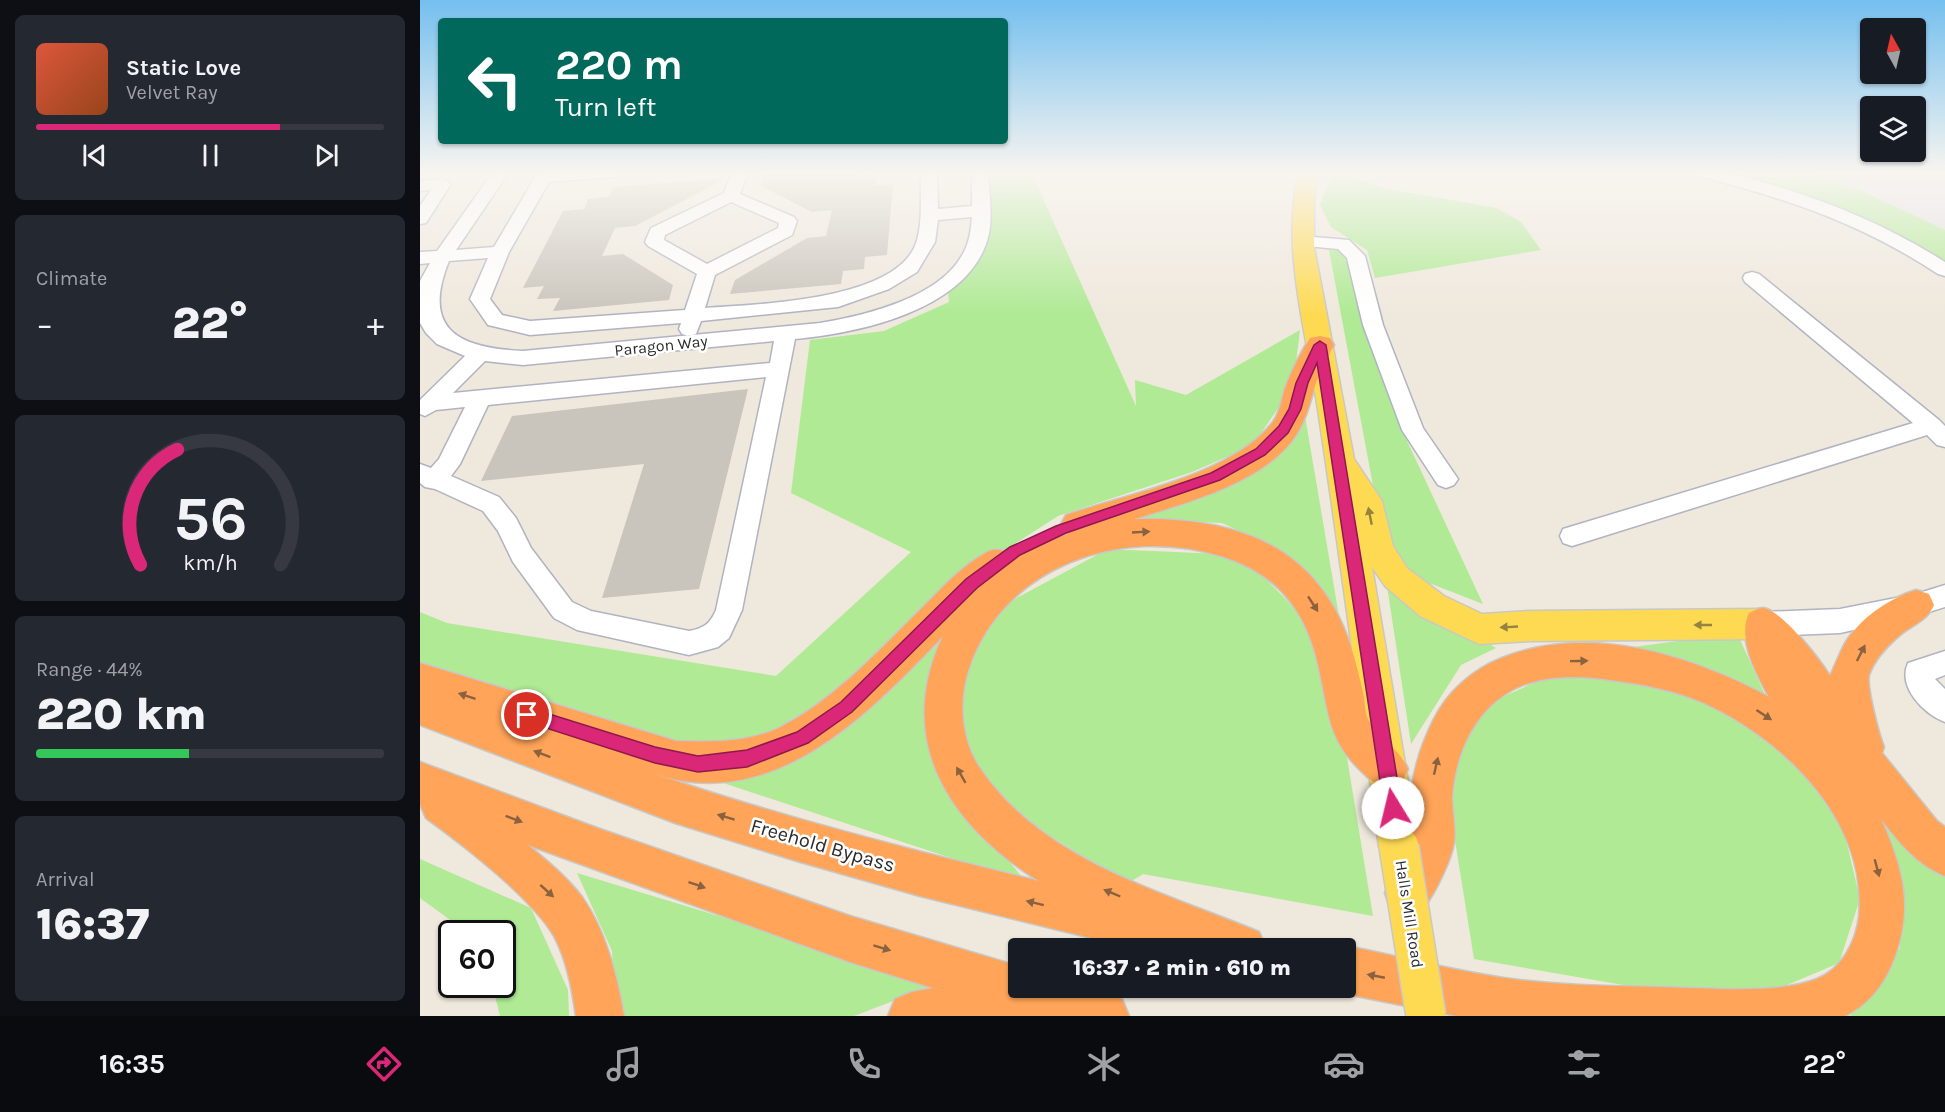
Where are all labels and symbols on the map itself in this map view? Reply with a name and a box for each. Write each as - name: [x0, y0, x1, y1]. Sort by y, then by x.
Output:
- north arrow: [1860, 18, 1926, 84]
- street label: Paragon Way: [614, 331, 709, 360]
- one-way arrow: [1365, 507, 1374, 526]
- one-way arrow: [1132, 527, 1151, 536]
- one-way arrow: [1307, 596, 1318, 612]
- one-way arrow: [1694, 620, 1713, 630]
- one-way arrow: [1499, 623, 1518, 632]
- one-way arrow: [1856, 645, 1865, 662]
- one-way arrow: [1570, 656, 1589, 665]
- pin: [501, 689, 552, 740]
- one-way arrow: [458, 691, 476, 700]
- one-way arrow: [1755, 709, 1771, 721]
- one-way arrow: [532, 749, 550, 759]
- one-way arrow: [1432, 757, 1442, 776]
- one-way arrow: [956, 766, 966, 783]
- position arrow: [1361, 776, 1425, 840]
- one-way arrow: [717, 812, 735, 821]
- one-way arrow: [505, 814, 523, 824]
- street label: Freehold Bypass: [748, 814, 898, 877]
- street label: Halls Mill Road: [1392, 859, 1427, 969]
- one-way arrow: [1873, 859, 1882, 877]
- one-way arrow: [688, 881, 706, 891]
- one-way arrow: [539, 884, 554, 898]
- one-way arrow: [1102, 888, 1120, 898]
- one-way arrow: [1026, 898, 1044, 907]
- speed limit sign: 60: [438, 920, 516, 998]
- one-way arrow: [873, 944, 891, 954]
- one-way arrow: [1367, 971, 1386, 981]

